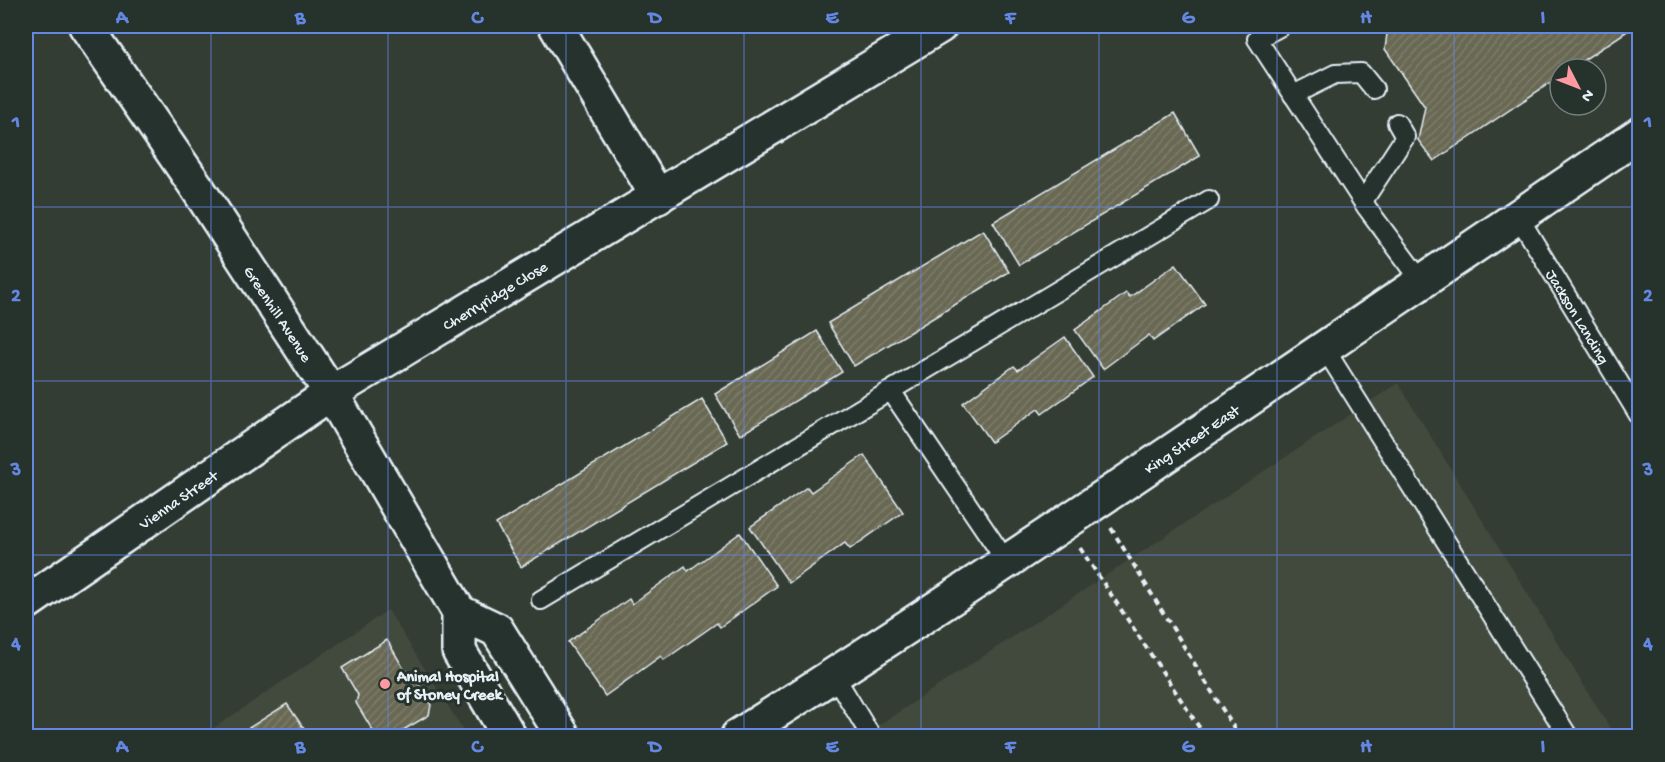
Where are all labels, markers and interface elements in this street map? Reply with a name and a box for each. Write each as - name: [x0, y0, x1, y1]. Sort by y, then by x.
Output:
- text: A: [115, 8, 130, 31]
- text: B: [294, 8, 306, 31]
- text: C: [471, 8, 485, 31]
- text: D: [646, 8, 662, 31]
- text: E: [826, 8, 840, 31]
- text: F: [1004, 8, 1017, 31]
- text: G: [1182, 8, 1196, 31]
- text: H: [1360, 8, 1372, 31]
- text: I: [1541, 8, 1546, 31]
- north arrow: [1548, 57, 1608, 117]
- text: N: [1576, 84, 1597, 105]
- text: 1: [11, 112, 20, 135]
- text: 1: [1643, 112, 1652, 135]
- street label: Cherryridge Close: [440, 258, 553, 336]
- street label: Greenhill Avenue: [238, 263, 315, 367]
- street label: Jackson Landing: [1540, 267, 1612, 369]
- text: 2: [11, 286, 21, 309]
- text: 2: [1643, 286, 1653, 309]
- street label: King Street East: [1142, 402, 1245, 480]
- text: 3: [10, 460, 21, 483]
- text: 3: [1642, 460, 1653, 483]
- street label: Vienna Street: [136, 467, 224, 536]
- text: 4: [10, 634, 21, 657]
- text: 4: [1642, 634, 1653, 657]
- place label: Animal Hospital of Stoney Creek: [396, 669, 504, 706]
- marker: Animal Hospital of Stoney Creek: [378, 677, 392, 691]
- text: A: [115, 737, 130, 760]
- text: B: [294, 737, 306, 760]
- text: C: [471, 737, 485, 760]
- text: D: [646, 737, 662, 760]
- text: E: [826, 737, 840, 760]
- text: F: [1004, 737, 1017, 760]
- text: G: [1182, 737, 1196, 760]
- text: H: [1360, 737, 1372, 760]
- text: I: [1541, 737, 1546, 760]

